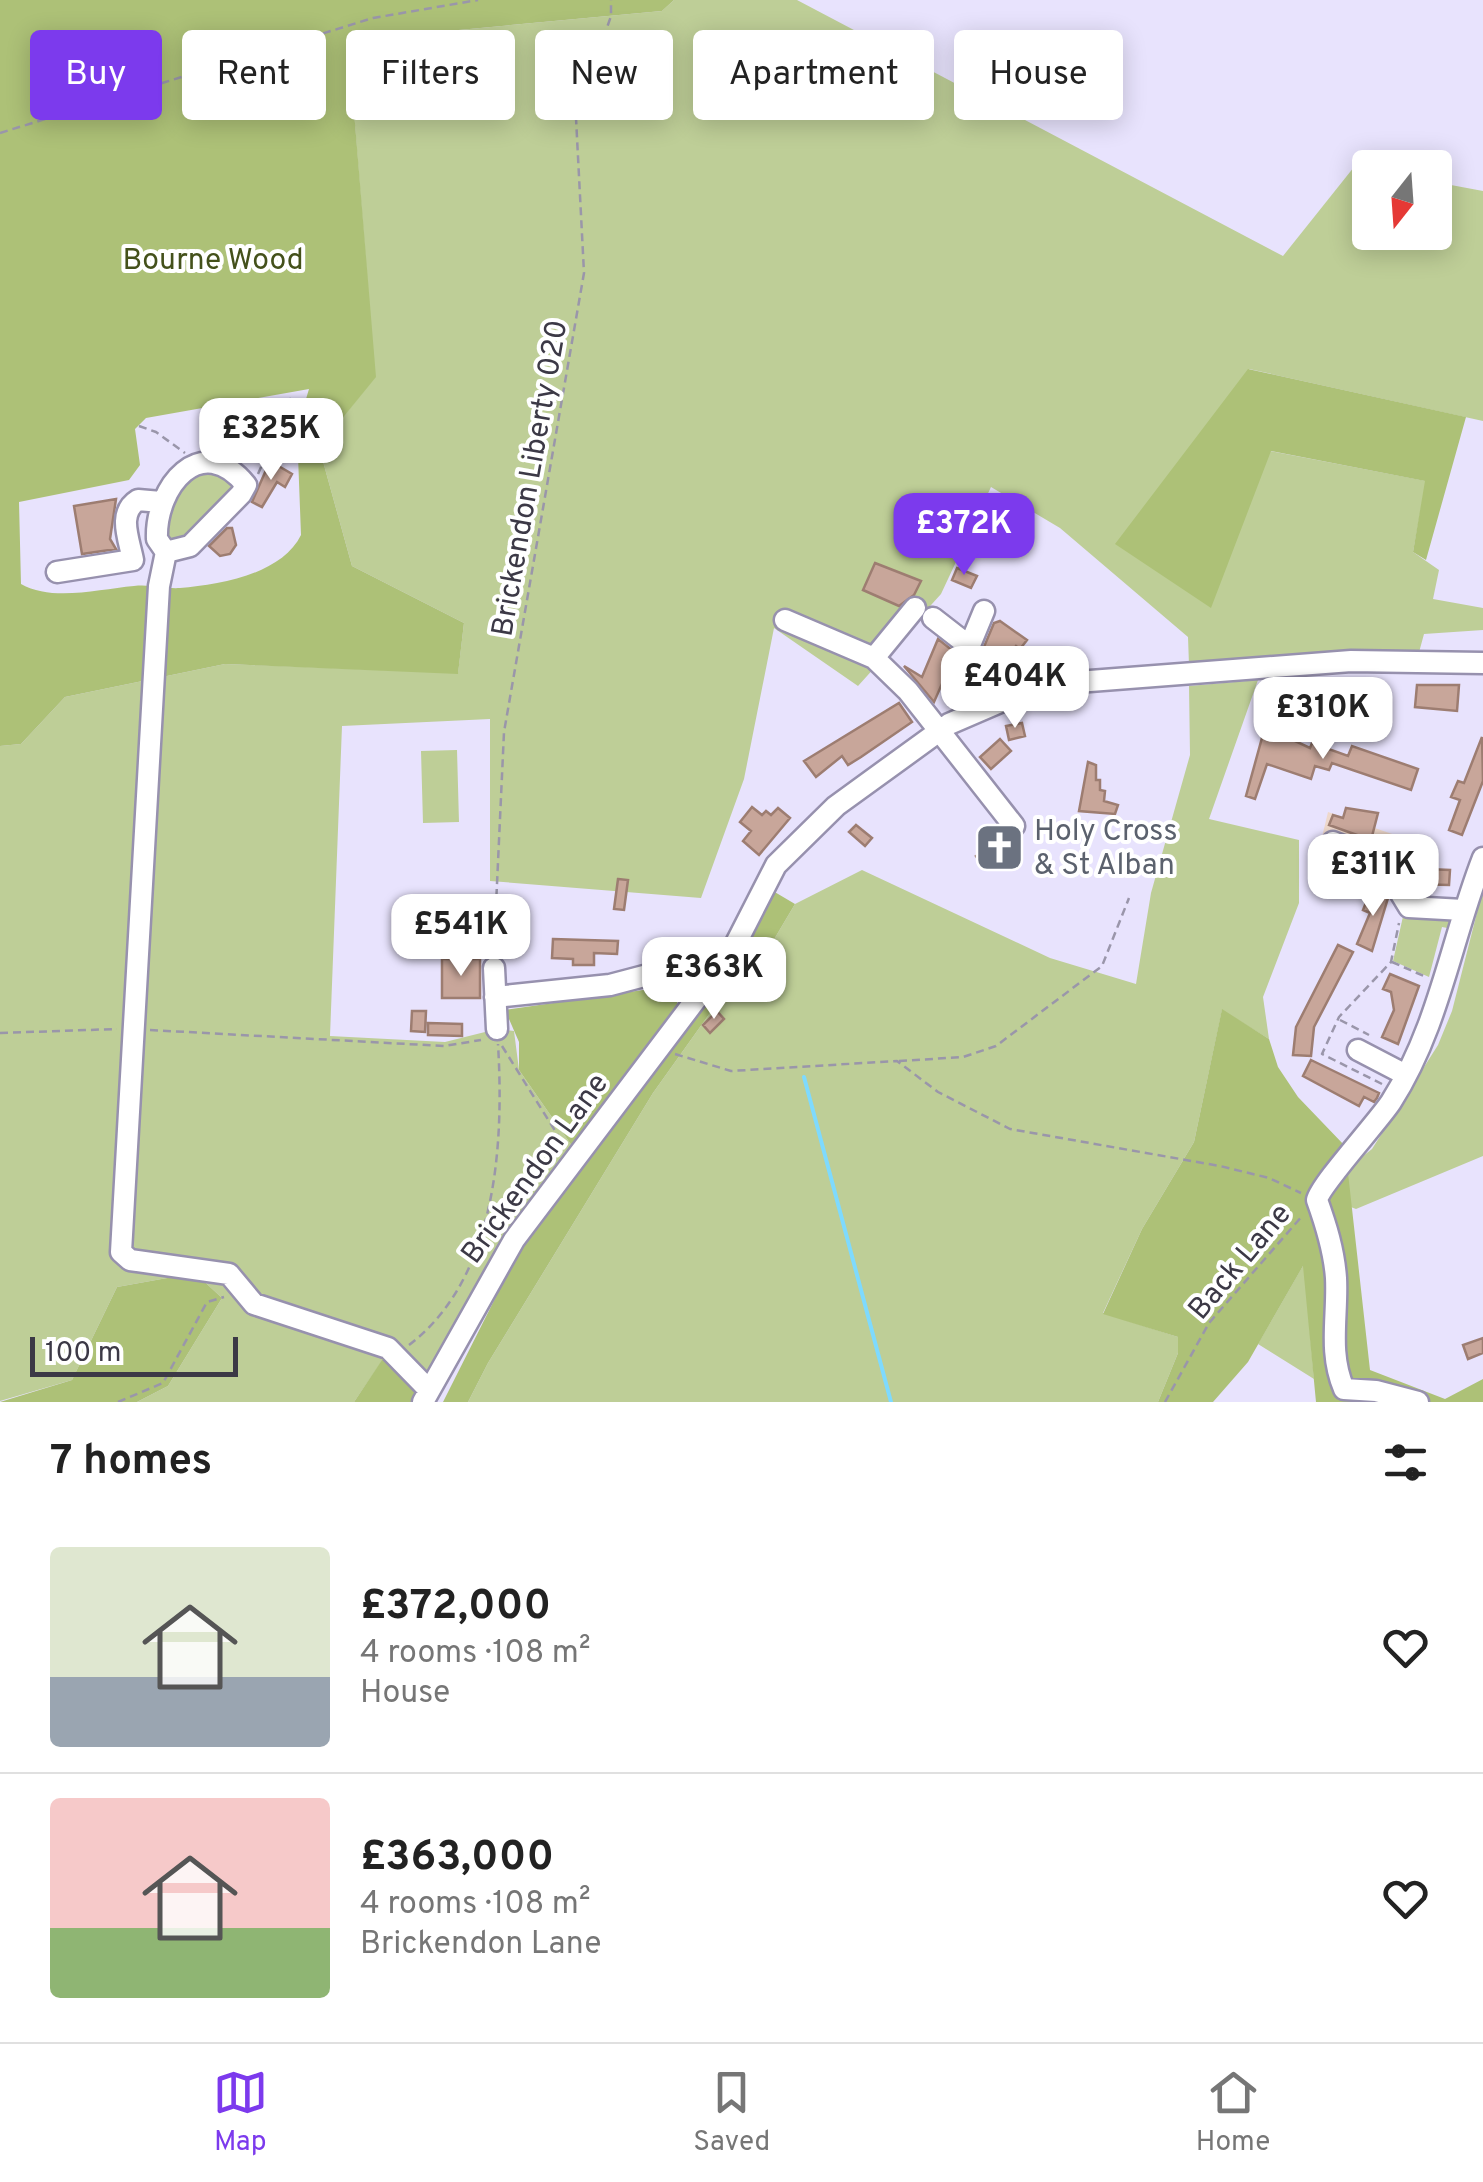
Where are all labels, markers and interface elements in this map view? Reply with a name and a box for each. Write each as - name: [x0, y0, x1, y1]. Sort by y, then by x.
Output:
- chip: Buy: [30, 30, 162, 120]
- chip: Rent: [182, 30, 326, 120]
- chip: Filters: [346, 30, 515, 120]
- chip: New: [535, 30, 673, 120]
- chip: Apartment: [693, 30, 934, 120]
- chip: House: [954, 30, 1123, 120]
- north arrow: [1352, 150, 1452, 250]
- map controls: [1352, 150, 1452, 250]
- park label: Bourne Wood: [122, 243, 304, 280]
- street label: Brickendon Liberty 020: [485, 317, 578, 640]
- pin: £325K: [201, 398, 341, 483]
- text: £325K: [221, 410, 321, 450]
- pin: £372K: [894, 493, 1034, 578]
- text: £372K: [916, 505, 1012, 545]
- pin: £404K: [945, 646, 1085, 731]
- text: £404K: [963, 658, 1067, 698]
- pin: £310K: [1253, 677, 1393, 762]
- text: £310K: [1276, 689, 1370, 729]
- place label: Holy Cross & St Alban: [1034, 814, 1178, 885]
- church icon: Holy Cross & St Alban: [973, 821, 1025, 873]
- pin: £311K: [1303, 834, 1443, 919]
- text: £311K: [1330, 846, 1416, 886]
- pin: £541K: [391, 894, 531, 979]
- text: £541K: [413, 906, 509, 946]
- pin: £363K: [644, 937, 784, 1022]
- text: £363K: [664, 949, 764, 989]
- street label: Brickendon Lane: [454, 1067, 618, 1272]
- street label: Back Lane: [1182, 1197, 1300, 1328]
- scale bar: [30, 1332, 238, 1376]
- text: 100 m: [45, 1336, 121, 1372]
- icon: filters: [1378, 1435, 1433, 1490]
- text: 7 homes: [50, 1436, 212, 1489]
- text: £372,000: [360, 1581, 551, 1634]
- icon: home: [130, 1587, 250, 1707]
- icon: heart: [1378, 1620, 1433, 1675]
- text: 4 rooms · 108 m²: [360, 1634, 591, 1674]
- text: House: [360, 1674, 450, 1714]
- text: £363,000: [360, 1832, 554, 1885]
- icon: home: [130, 1838, 250, 1958]
- icon: heart: [1378, 1871, 1433, 1926]
- text: 4 rooms · 108 m²: [360, 1885, 591, 1925]
- text: Brickendon Lane: [360, 1925, 602, 1965]
- tab: Map: [213, 2065, 268, 2161]
- tab: Saved: [693, 2065, 770, 2161]
- tab: Home: [1196, 2065, 1270, 2161]

